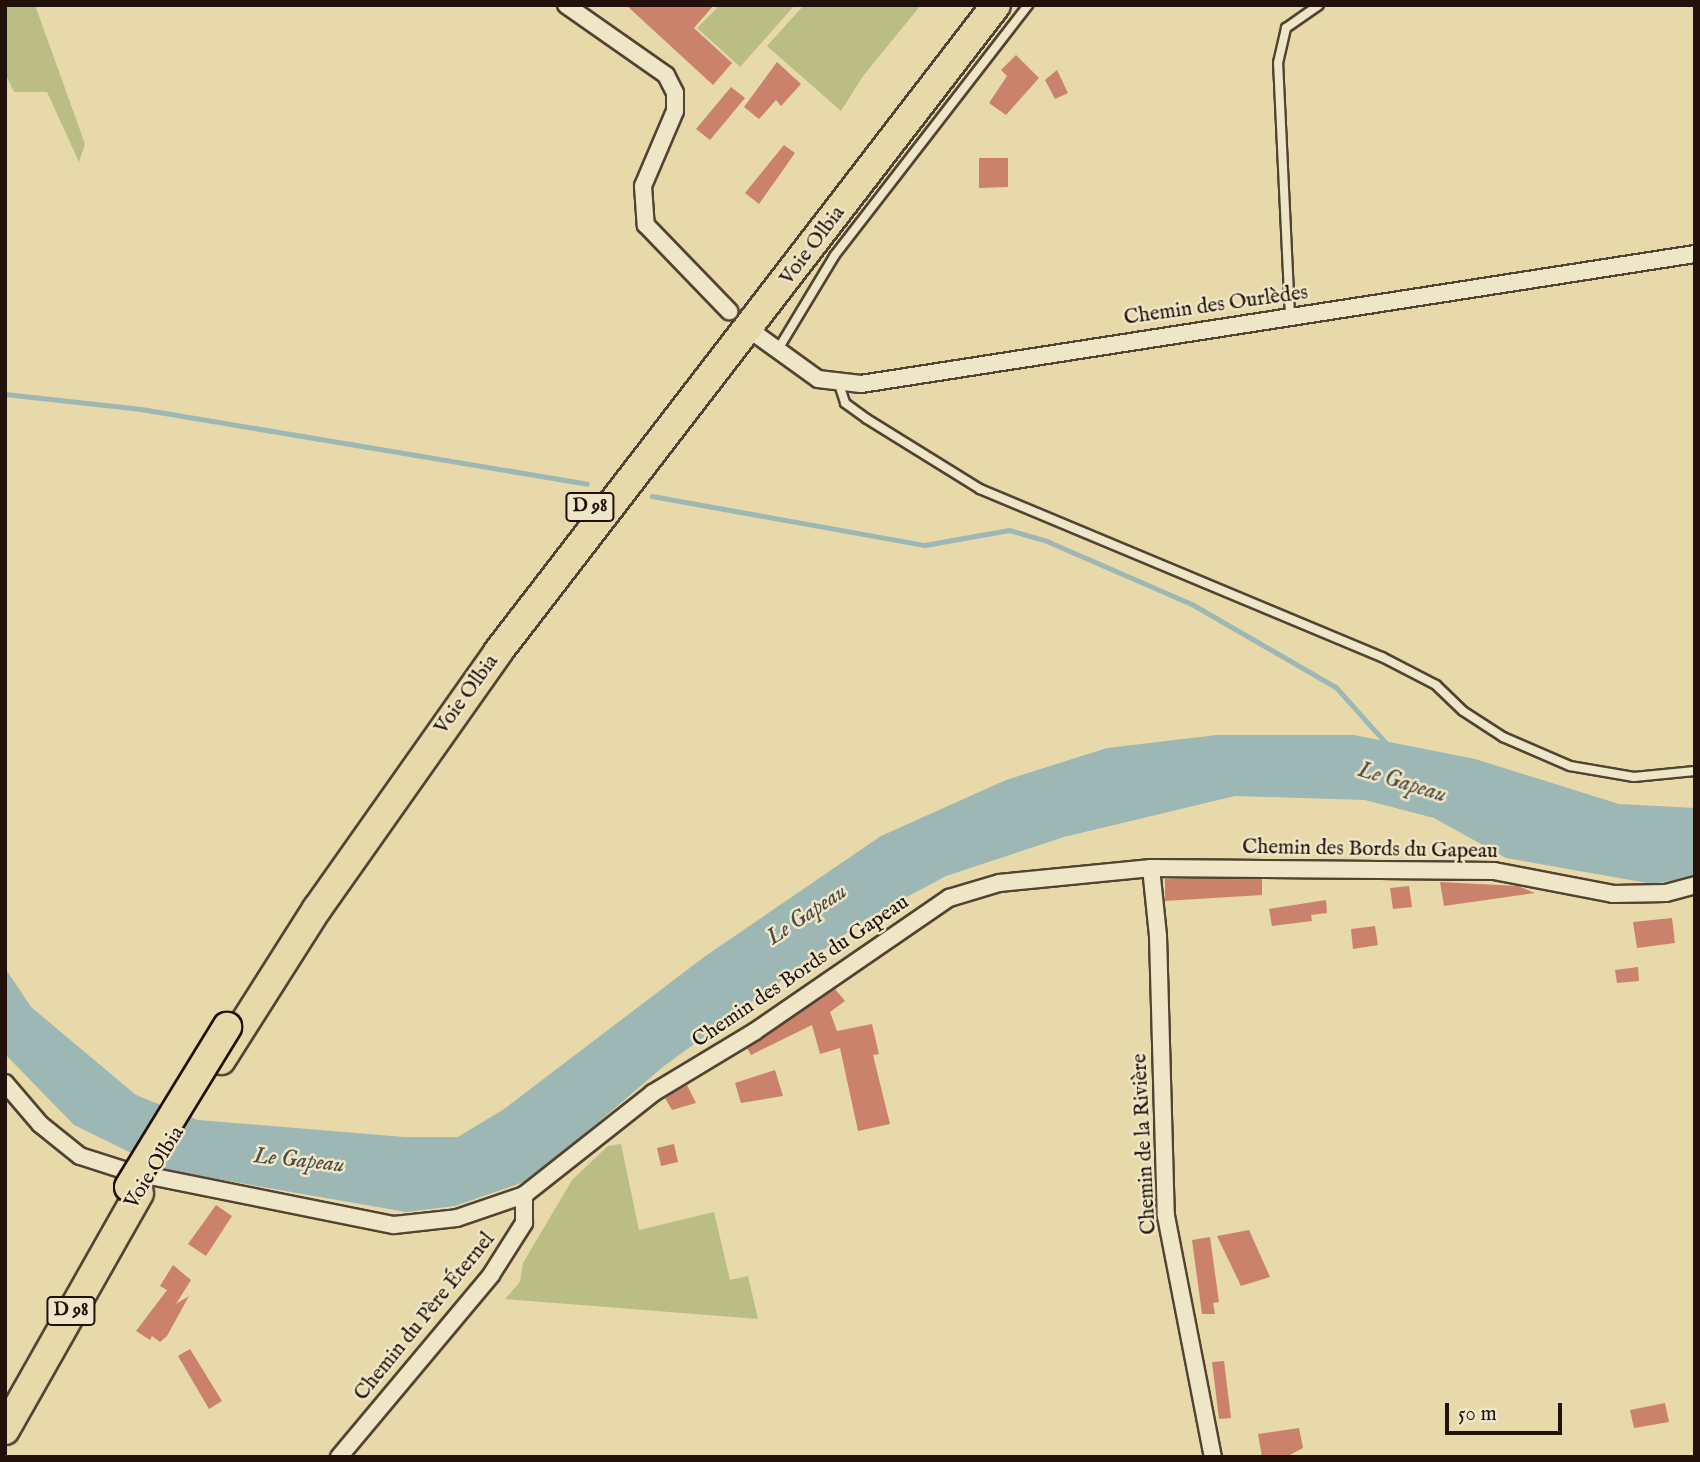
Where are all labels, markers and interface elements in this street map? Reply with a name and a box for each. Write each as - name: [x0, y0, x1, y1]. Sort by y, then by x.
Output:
- street label: Voie Olbia: [775, 201, 851, 291]
- street label: Chemin des Ourlèdes: [1122, 281, 1310, 331]
- road number: D 98: [564, 492, 616, 522]
- street label: Voie Olbia: [430, 650, 504, 740]
- water label: Le Gapeau: [1354, 756, 1450, 810]
- street label: Chemin des Bords du Gapeau: [1242, 835, 1498, 865]
- water label: Le Gapeau: [761, 878, 853, 952]
- street label: Chemin des Bords du Gapeau: [688, 890, 914, 1054]
- street label: Chemin de la Rivière: [1128, 1053, 1162, 1235]
- street label: Voie Olbia: [120, 1122, 190, 1214]
- water label: Le Gapeau: [252, 1143, 346, 1179]
- street label: Chemin du Père Éternel: [349, 1228, 501, 1406]
- road number: D 98: [45, 1296, 97, 1326]
- scale bar: [1448, 1388, 1565, 1432]
- text: 50 m: [1458, 1401, 1497, 1428]

